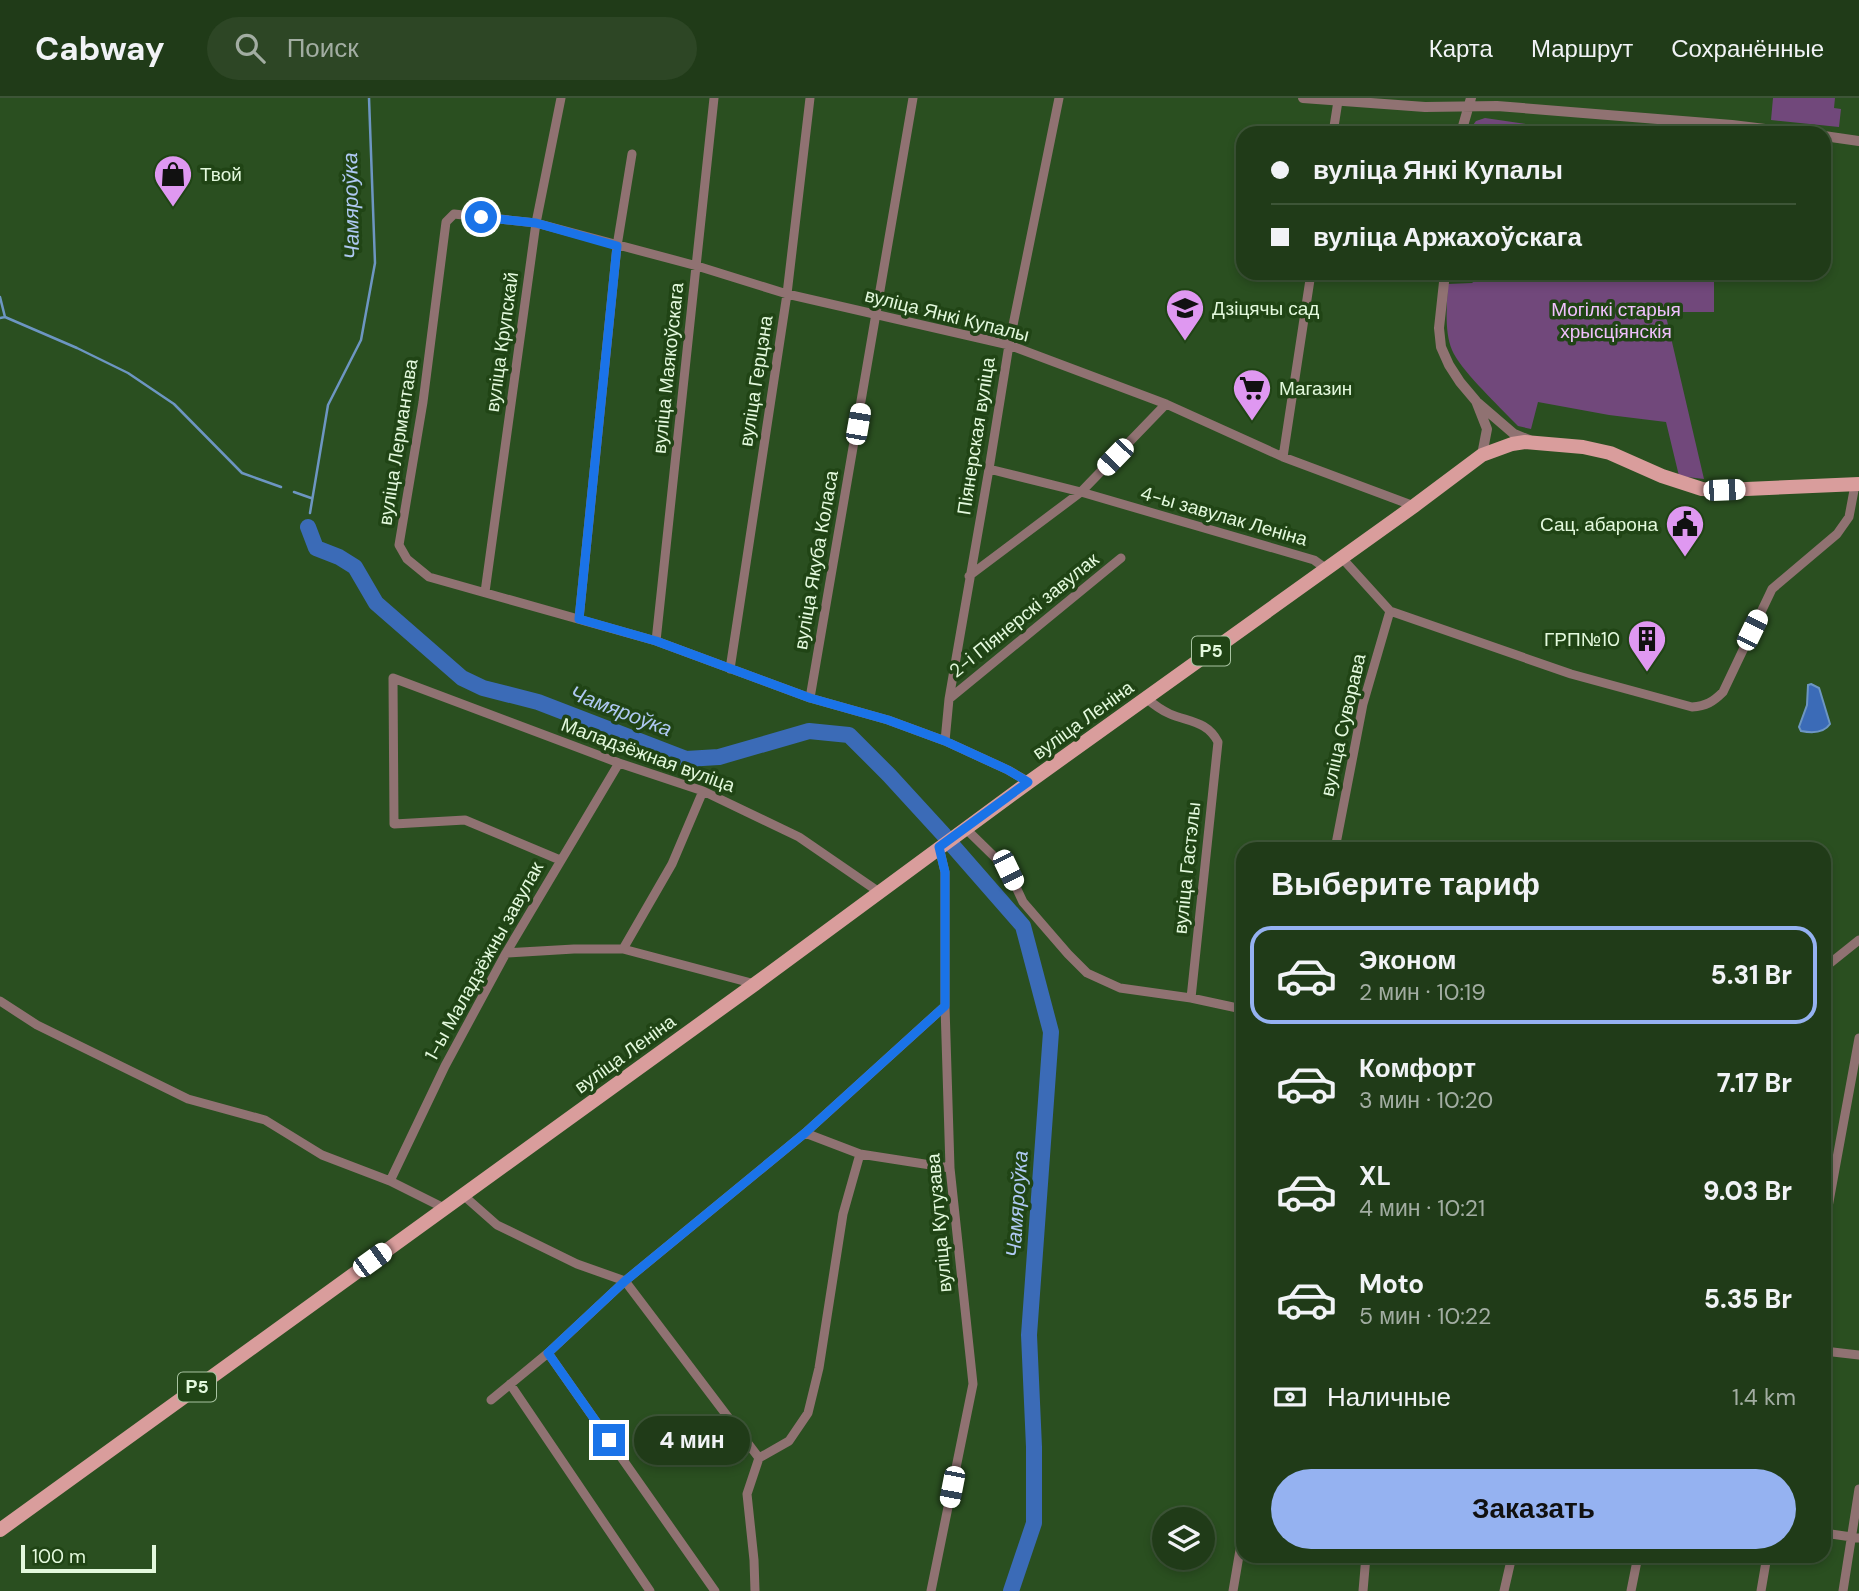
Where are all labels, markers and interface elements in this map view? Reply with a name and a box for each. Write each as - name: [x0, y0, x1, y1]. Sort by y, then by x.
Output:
- search box: [207, 17, 697, 80]
- text: Cabway: [35, 27, 165, 70]
- icon: search: [231, 29, 269, 67]
- text: Поиск: [287, 31, 359, 65]
- text: Карта: [1429, 33, 1493, 64]
- text: Маршрут: [1531, 33, 1633, 64]
- text: Сохранённые: [1671, 33, 1824, 64]
- water label: Чамяроўка: [336, 152, 366, 260]
- shop icon: Твой: [152, 153, 194, 208]
- text: вуліца Янкі Купалы: [1313, 153, 1563, 187]
- place label: Твой: [200, 162, 242, 187]
- route start: [465, 201, 497, 233]
- text: вуліца Аржахоўскага: [1313, 220, 1582, 254]
- street label: вуліца Крупскай: [480, 270, 524, 414]
- street label: вуліца Маякоўскага: [647, 281, 689, 455]
- street label: вуліца Янкі Купалы: [862, 282, 1032, 348]
- school or university icon: Дзіцячы сад: [1164, 287, 1206, 342]
- place label: Дзіцячы сад: [1212, 296, 1319, 321]
- park label: Могілкі старыя хрысціянскія: [1551, 297, 1681, 344]
- street label: вуліца Герцэна: [733, 313, 779, 448]
- street label: Піянерская вуліца: [951, 355, 1001, 517]
- street label: вуліца Лермантава: [373, 357, 424, 527]
- supermarket icon: Магазин: [1231, 367, 1273, 422]
- place label: Магазин: [1279, 376, 1352, 401]
- car: [845, 401, 872, 447]
- car: [1093, 435, 1138, 479]
- street label: вуліца Якуба Коласа: [788, 468, 844, 652]
- car: [1703, 479, 1746, 501]
- street label: 4-ы завулак Леніна: [1138, 480, 1311, 552]
- public building icon: Сац. абарона: [1664, 503, 1706, 558]
- place label: Сац. абарона: [1540, 512, 1658, 537]
- street label: 2-і Піянерскі завулак: [944, 547, 1104, 683]
- car: [1734, 607, 1771, 653]
- building icon: ГРП№10: [1626, 618, 1668, 673]
- place label: ГРП№10: [1544, 627, 1620, 652]
- road number: Р5: [1192, 636, 1230, 666]
- street label: вуліца Суворава: [1314, 651, 1372, 799]
- street label: вуліца Леніна: [1027, 675, 1139, 765]
- water label: Чамяроўка: [566, 679, 676, 743]
- street label: Маладзёжная вуліца: [558, 712, 739, 798]
- street label: вуліца Гастэлы: [1168, 801, 1206, 935]
- car: [990, 847, 1027, 893]
- street label: 1-ы Маладзёжны завулак: [419, 857, 549, 1065]
- text: Выберите тариф: [1271, 863, 1540, 905]
- text: Эконом: [1359, 943, 1457, 977]
- icon: car: [1275, 944, 1338, 1007]
- text: 5.31 Br: [1711, 958, 1792, 992]
- text: 2 мин · 10:19: [1359, 977, 1486, 1007]
- street label: вуліца Леніна: [569, 1009, 681, 1099]
- text: Комфорт: [1359, 1051, 1476, 1085]
- icon: car: [1275, 1052, 1338, 1115]
- text: 7.17 Br: [1717, 1066, 1792, 1100]
- text: 3 мин · 10:20: [1359, 1085, 1493, 1115]
- water label: Чамяроўка: [999, 1150, 1035, 1258]
- street label: вуліца Кутузава: [920, 1152, 958, 1293]
- text: XL: [1359, 1159, 1391, 1193]
- icon: car: [1275, 1160, 1338, 1223]
- text: 9.03 Br: [1703, 1174, 1792, 1208]
- text: 4 мин · 10:21: [1359, 1193, 1485, 1223]
- car: [349, 1239, 396, 1281]
- text: Moto: [1359, 1267, 1424, 1301]
- icon: car: [1275, 1268, 1338, 1331]
- text: 5.35 Br: [1704, 1282, 1792, 1316]
- text: 5 мин · 10:22: [1359, 1301, 1491, 1331]
- road number: Р5: [178, 1372, 216, 1402]
- icon: cash: [1271, 1378, 1309, 1416]
- text: Наличные: [1327, 1380, 1451, 1414]
- text: 1.4 km: [1732, 1382, 1796, 1412]
- callout: 4 мин: [634, 1416, 749, 1464]
- route end: [593, 1424, 625, 1456]
- text: 4 мин: [659, 1425, 725, 1455]
- car: [938, 1464, 967, 1510]
- button: Заказать: [1271, 1469, 1796, 1549]
- map controls: [1152, 1507, 1215, 1570]
- button: layers: [1152, 1507, 1215, 1570]
- scale bar: [21, 1542, 156, 1574]
- text: 100 m: [32, 1544, 86, 1569]

